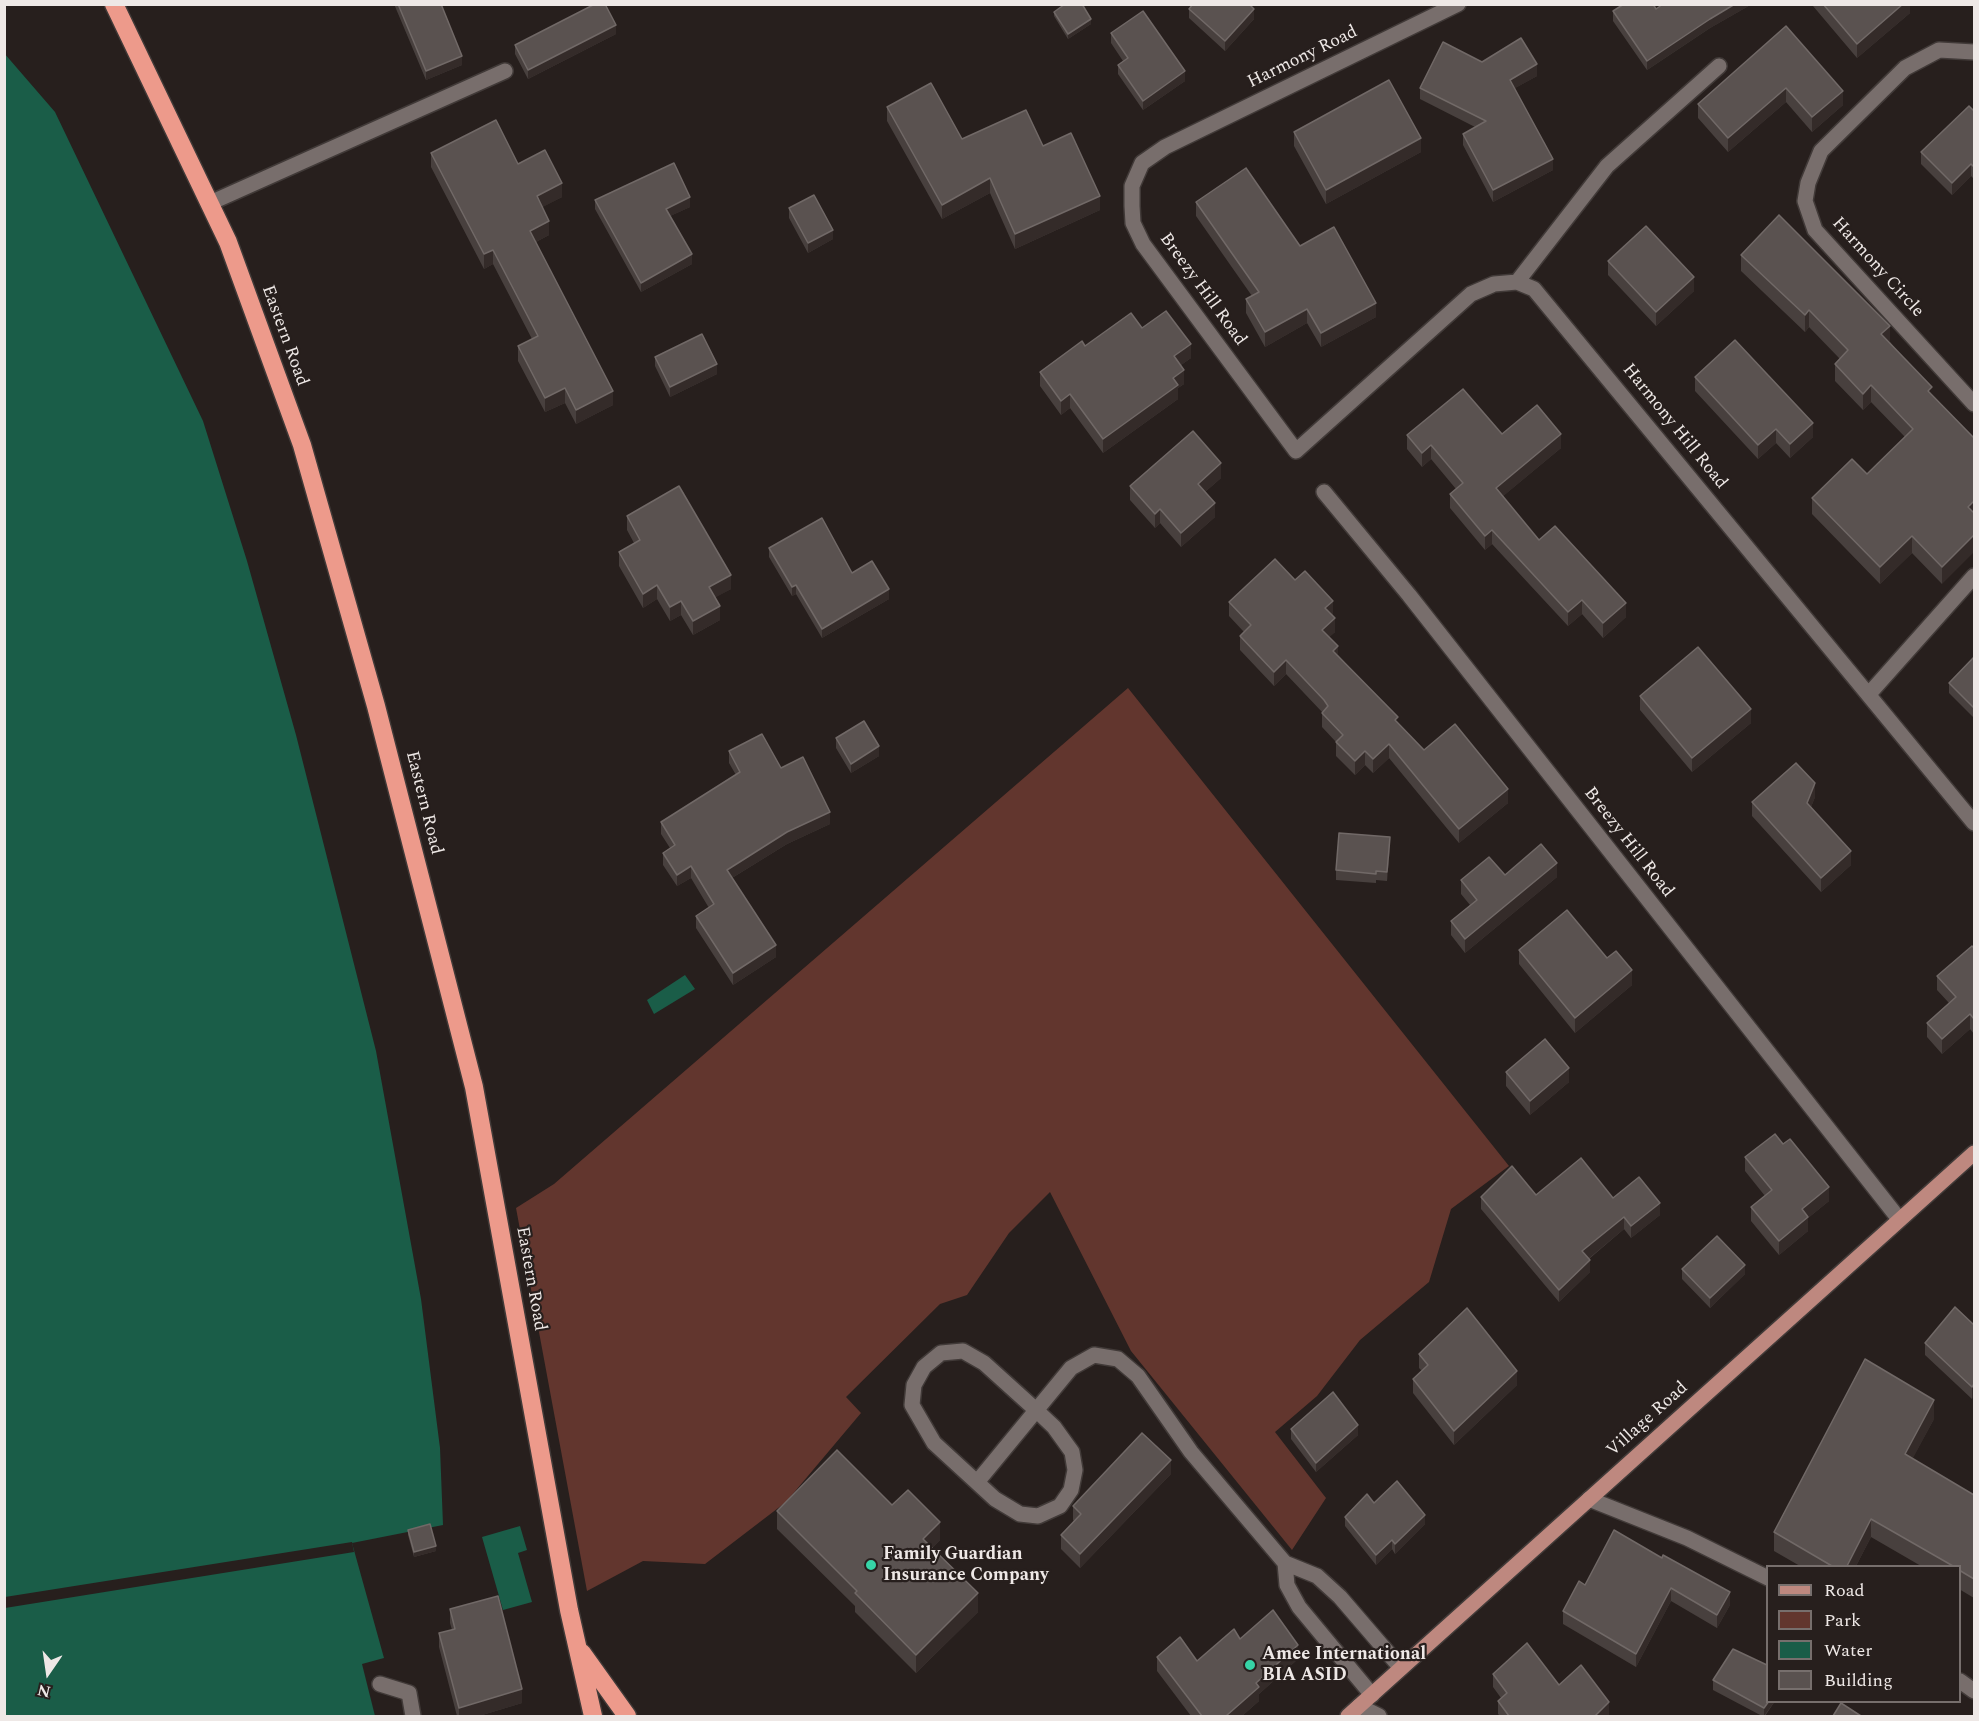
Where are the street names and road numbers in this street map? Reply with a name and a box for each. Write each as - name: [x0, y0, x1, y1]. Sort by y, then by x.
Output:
- street label: Harmony Road: [1244, 22, 1362, 94]
- street label: Harmony Circle: [1826, 213, 1928, 323]
- street label: Breezy Hill Road: [1154, 229, 1250, 351]
- street label: Eastern Road: [256, 283, 312, 389]
- street label: Harmony Hill Road: [1617, 360, 1731, 494]
- street label: Eastern Road: [400, 749, 446, 857]
- street label: Breezy Hill Road: [1578, 784, 1678, 902]
- street label: Eastern Road: [510, 1225, 550, 1333]
- street label: Village Road: [1603, 1378, 1693, 1462]

